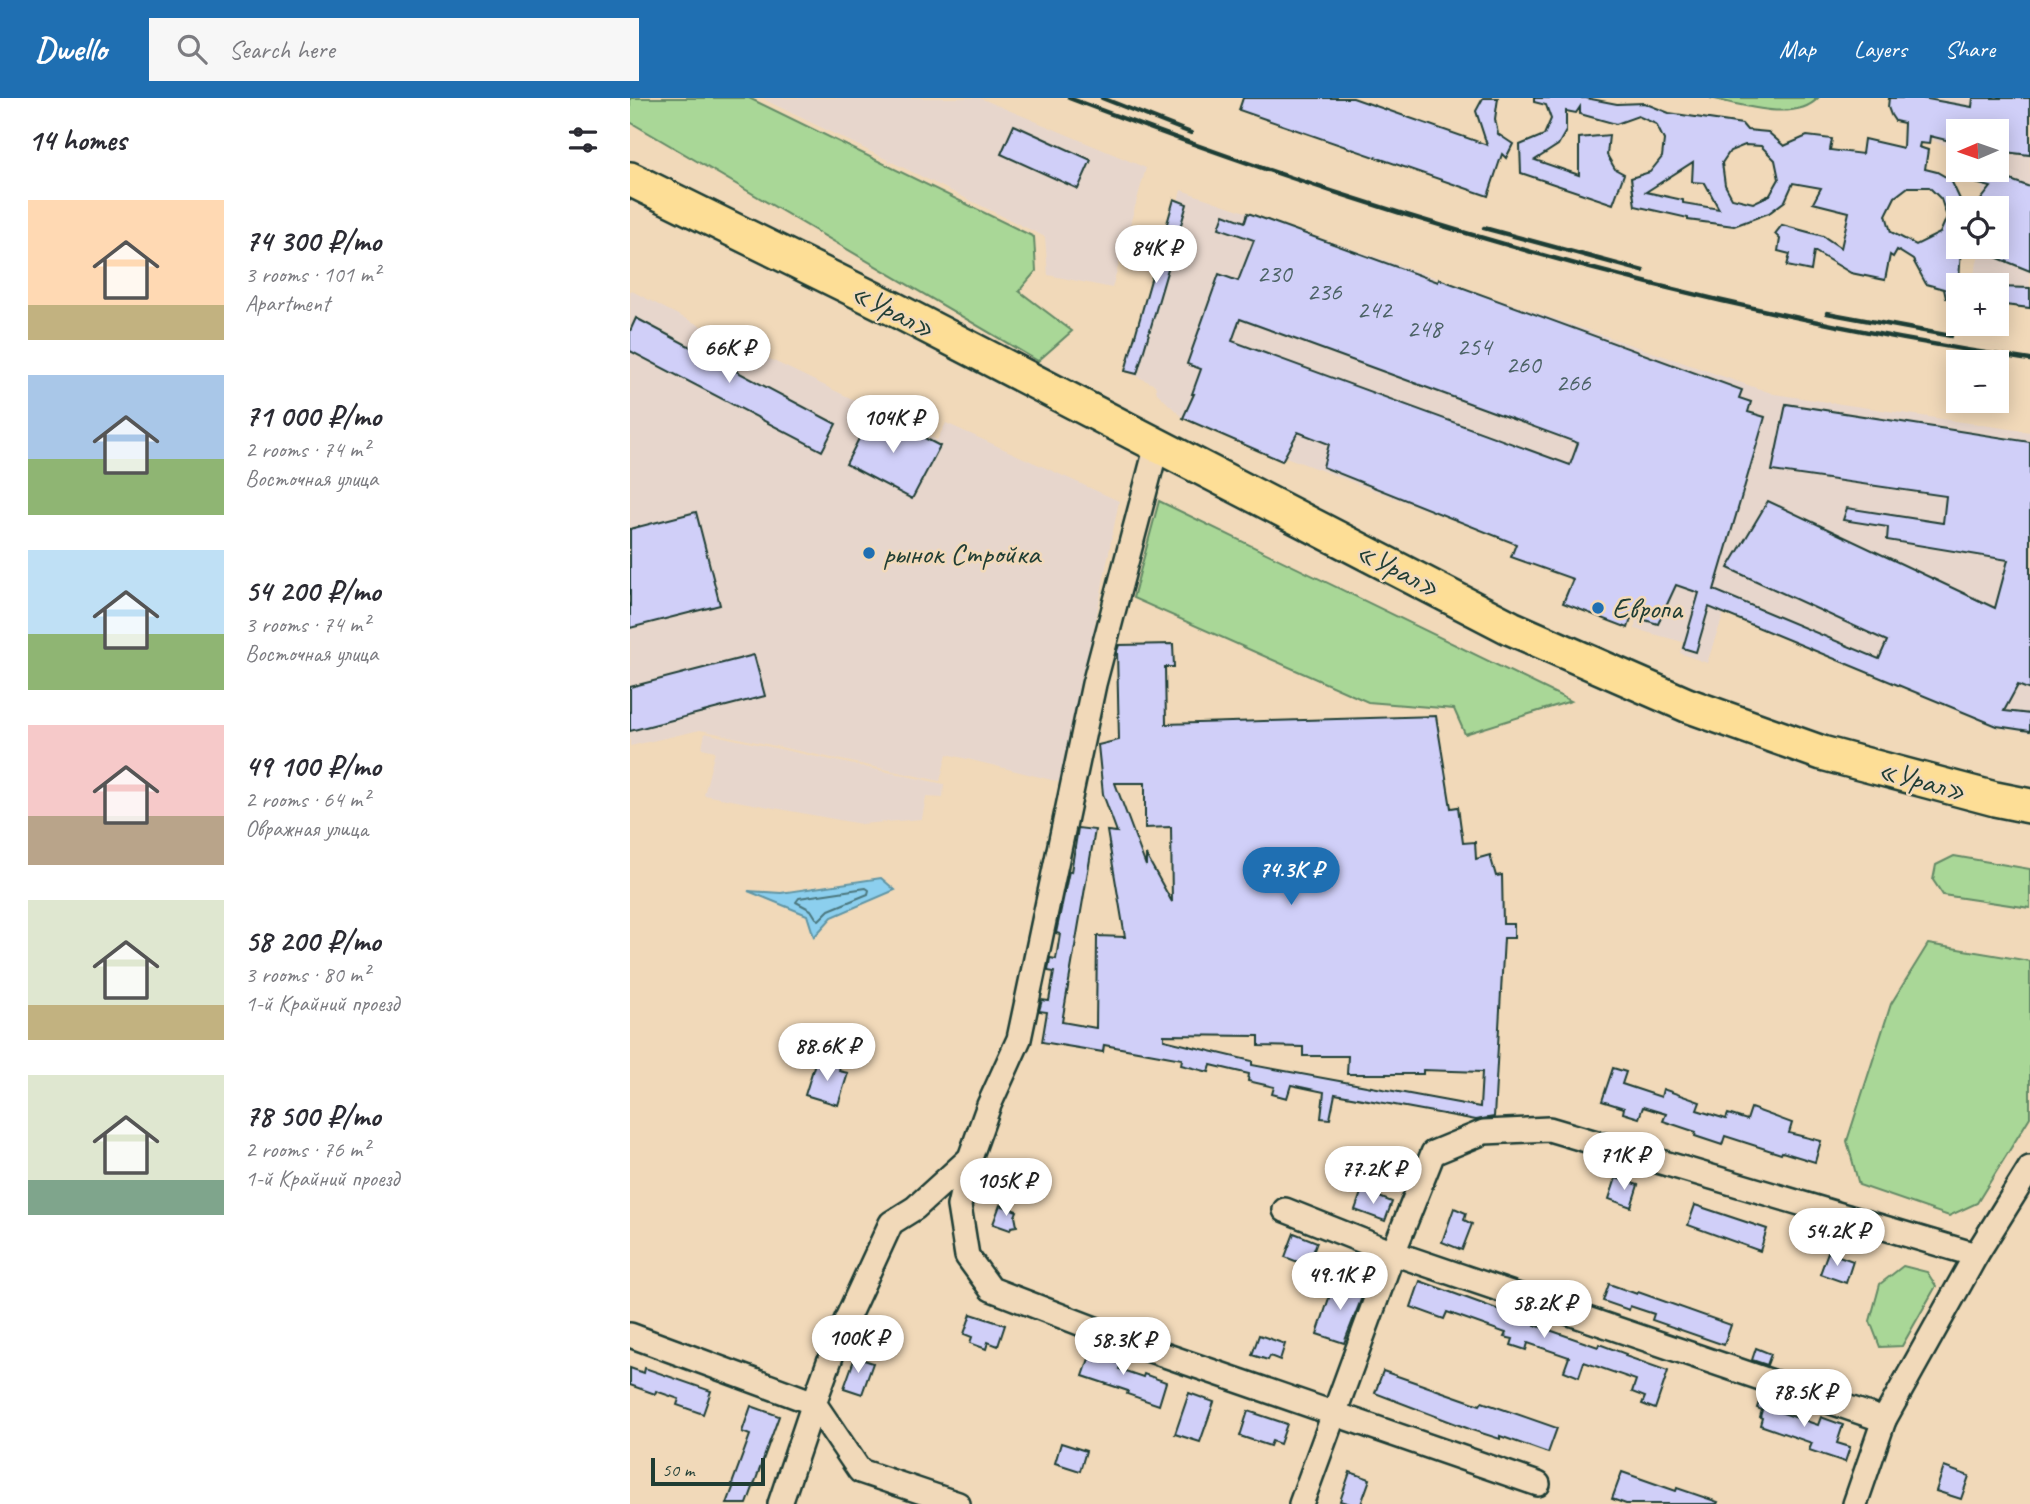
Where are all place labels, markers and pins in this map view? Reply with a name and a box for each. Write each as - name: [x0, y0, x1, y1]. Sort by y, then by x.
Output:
- pin: 84K ₽: [1107, 226, 1205, 285]
- pin: 66K ₽: [680, 326, 778, 385]
- pin: 104K ₽: [836, 396, 950, 455]
- place label: рынок Стройка: [883, 534, 1042, 572]
- marker: рынок Стройка: [861, 545, 877, 561]
- place label: Европа: [1612, 589, 1684, 627]
- marker: Европа: [1590, 600, 1606, 616]
- pin: 74.3K ₽: [1226, 848, 1356, 907]
- pin: 88.6K ₽: [762, 1024, 892, 1083]
- pin: 71K ₽: [1575, 1132, 1673, 1192]
- pin: 77.2K ₽: [1308, 1146, 1438, 1206]
- pin: 105K ₽: [949, 1158, 1063, 1218]
- pin: 54.2K ₽: [1772, 1208, 1902, 1268]
- pin: 49.1K ₽: [1275, 1252, 1405, 1312]
- pin: 58.2K ₽: [1479, 1280, 1609, 1340]
- pin: 100K ₽: [801, 1316, 915, 1375]
- pin: 58.3K ₽: [1058, 1318, 1188, 1377]
- pin: 78.5K ₽: [1739, 1370, 1869, 1429]

